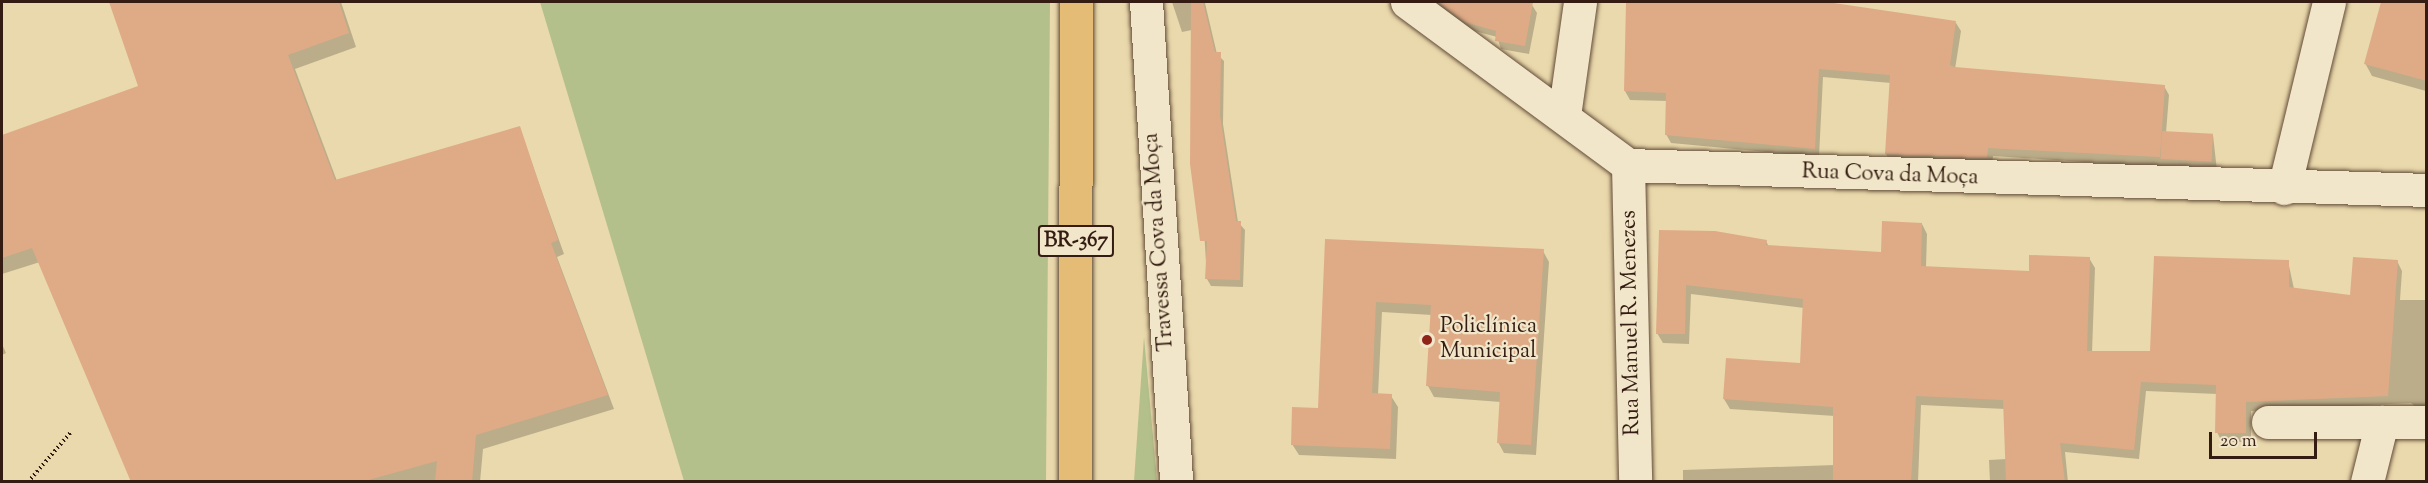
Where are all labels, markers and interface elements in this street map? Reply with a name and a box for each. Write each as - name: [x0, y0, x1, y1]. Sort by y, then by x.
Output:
- street label: Travessa Cova da Moça: [1139, 132, 1181, 352]
- street label: Rua Cova da Moça: [1801, 160, 1979, 192]
- street label: Rua Manuel R. Menezes: [1617, 210, 1647, 436]
- road number: BR-367: [1037, 223, 1115, 259]
- place label: Policlínica Municipal: [1440, 314, 1537, 366]
- marker: Policlínica Municipal: [1418, 331, 1436, 349]
- scale bar: [2212, 420, 2320, 458]
- text: 20 m: [2220, 429, 2257, 455]

